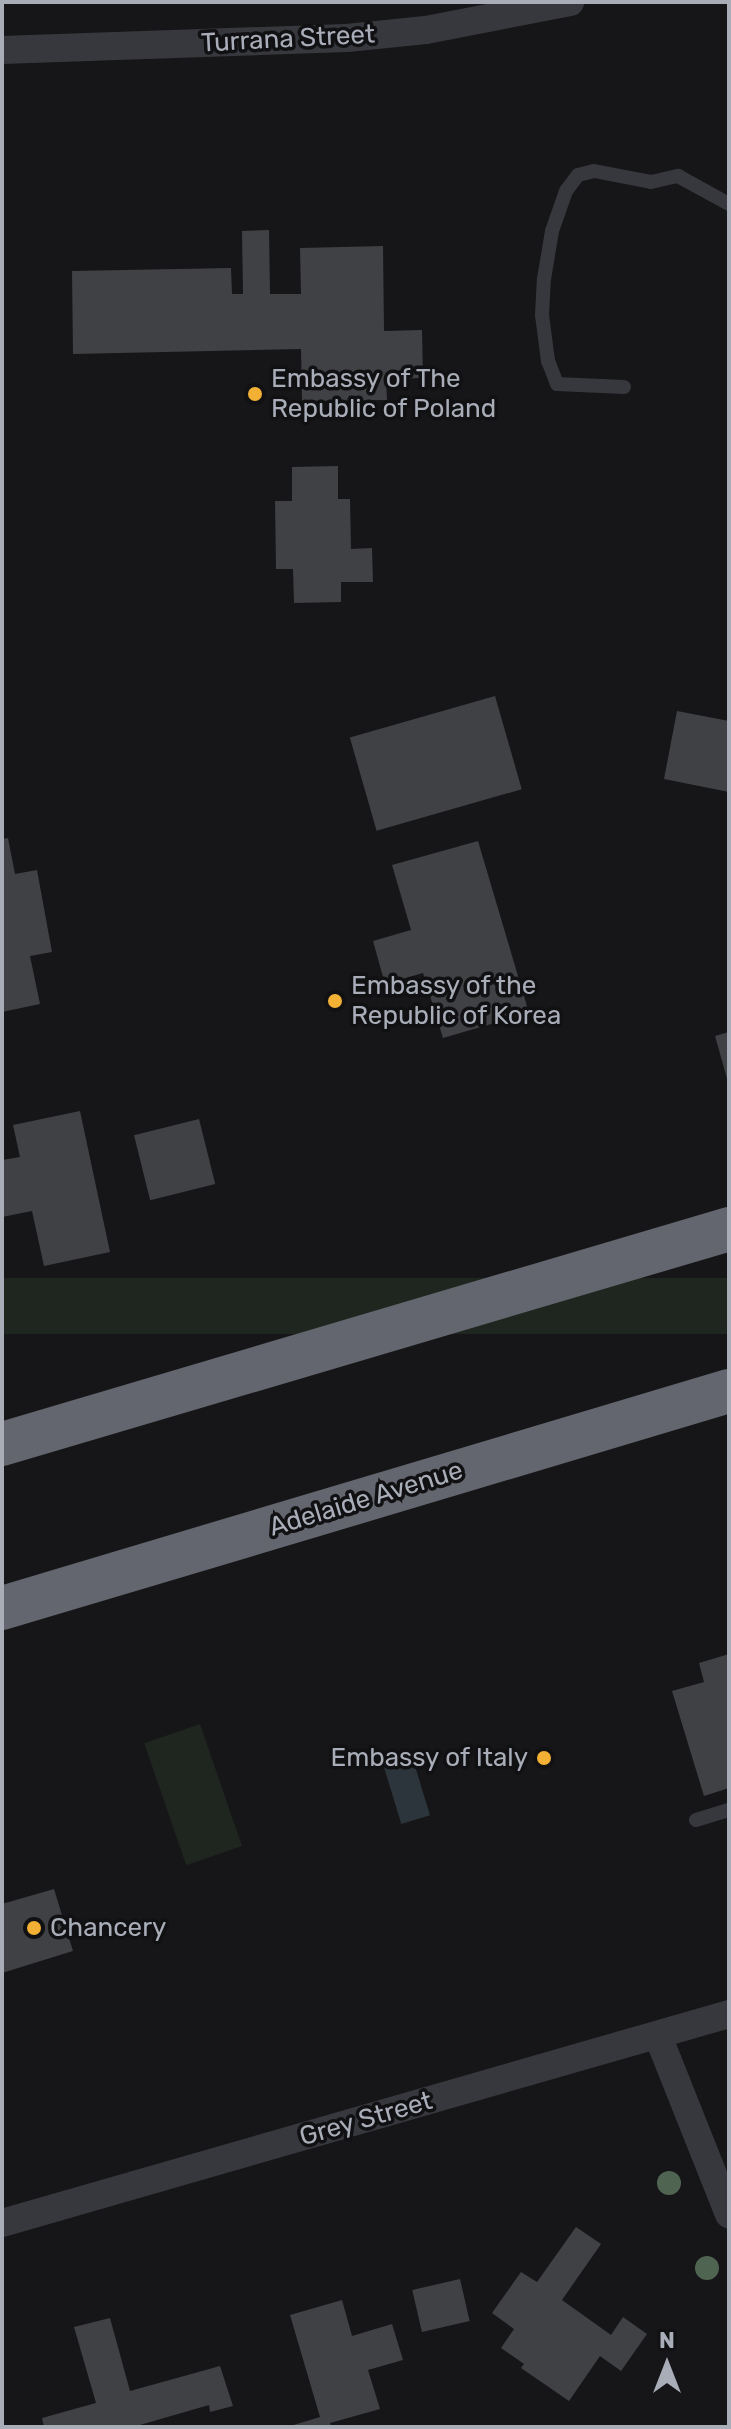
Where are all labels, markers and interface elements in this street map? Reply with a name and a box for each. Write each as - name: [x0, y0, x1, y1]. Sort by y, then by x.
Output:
- street label: Turrana Street: [200, 19, 376, 59]
- place label: Embassy of The Republic of Poland: [271, 363, 497, 424]
- marker: Embassy of The Republic of Poland: [246, 385, 264, 403]
- place label: Embassy of the Republic of Korea: [351, 970, 562, 1032]
- marker: Embassy of the Republic of Korea: [326, 992, 344, 1010]
- street label: Adelaide Avenue: [265, 1455, 467, 1543]
- place label: Embassy of Italy: [329, 1742, 528, 1774]
- marker: Embassy of Italy: [535, 1749, 553, 1767]
- place label: Chancery: [50, 1912, 166, 1944]
- marker: Chancery: [25, 1919, 43, 1937]
- street label: Grey Street: [296, 2085, 436, 2153]
- north arrow: [627, 2325, 707, 2405]
- text: N: [659, 2327, 675, 2354]

